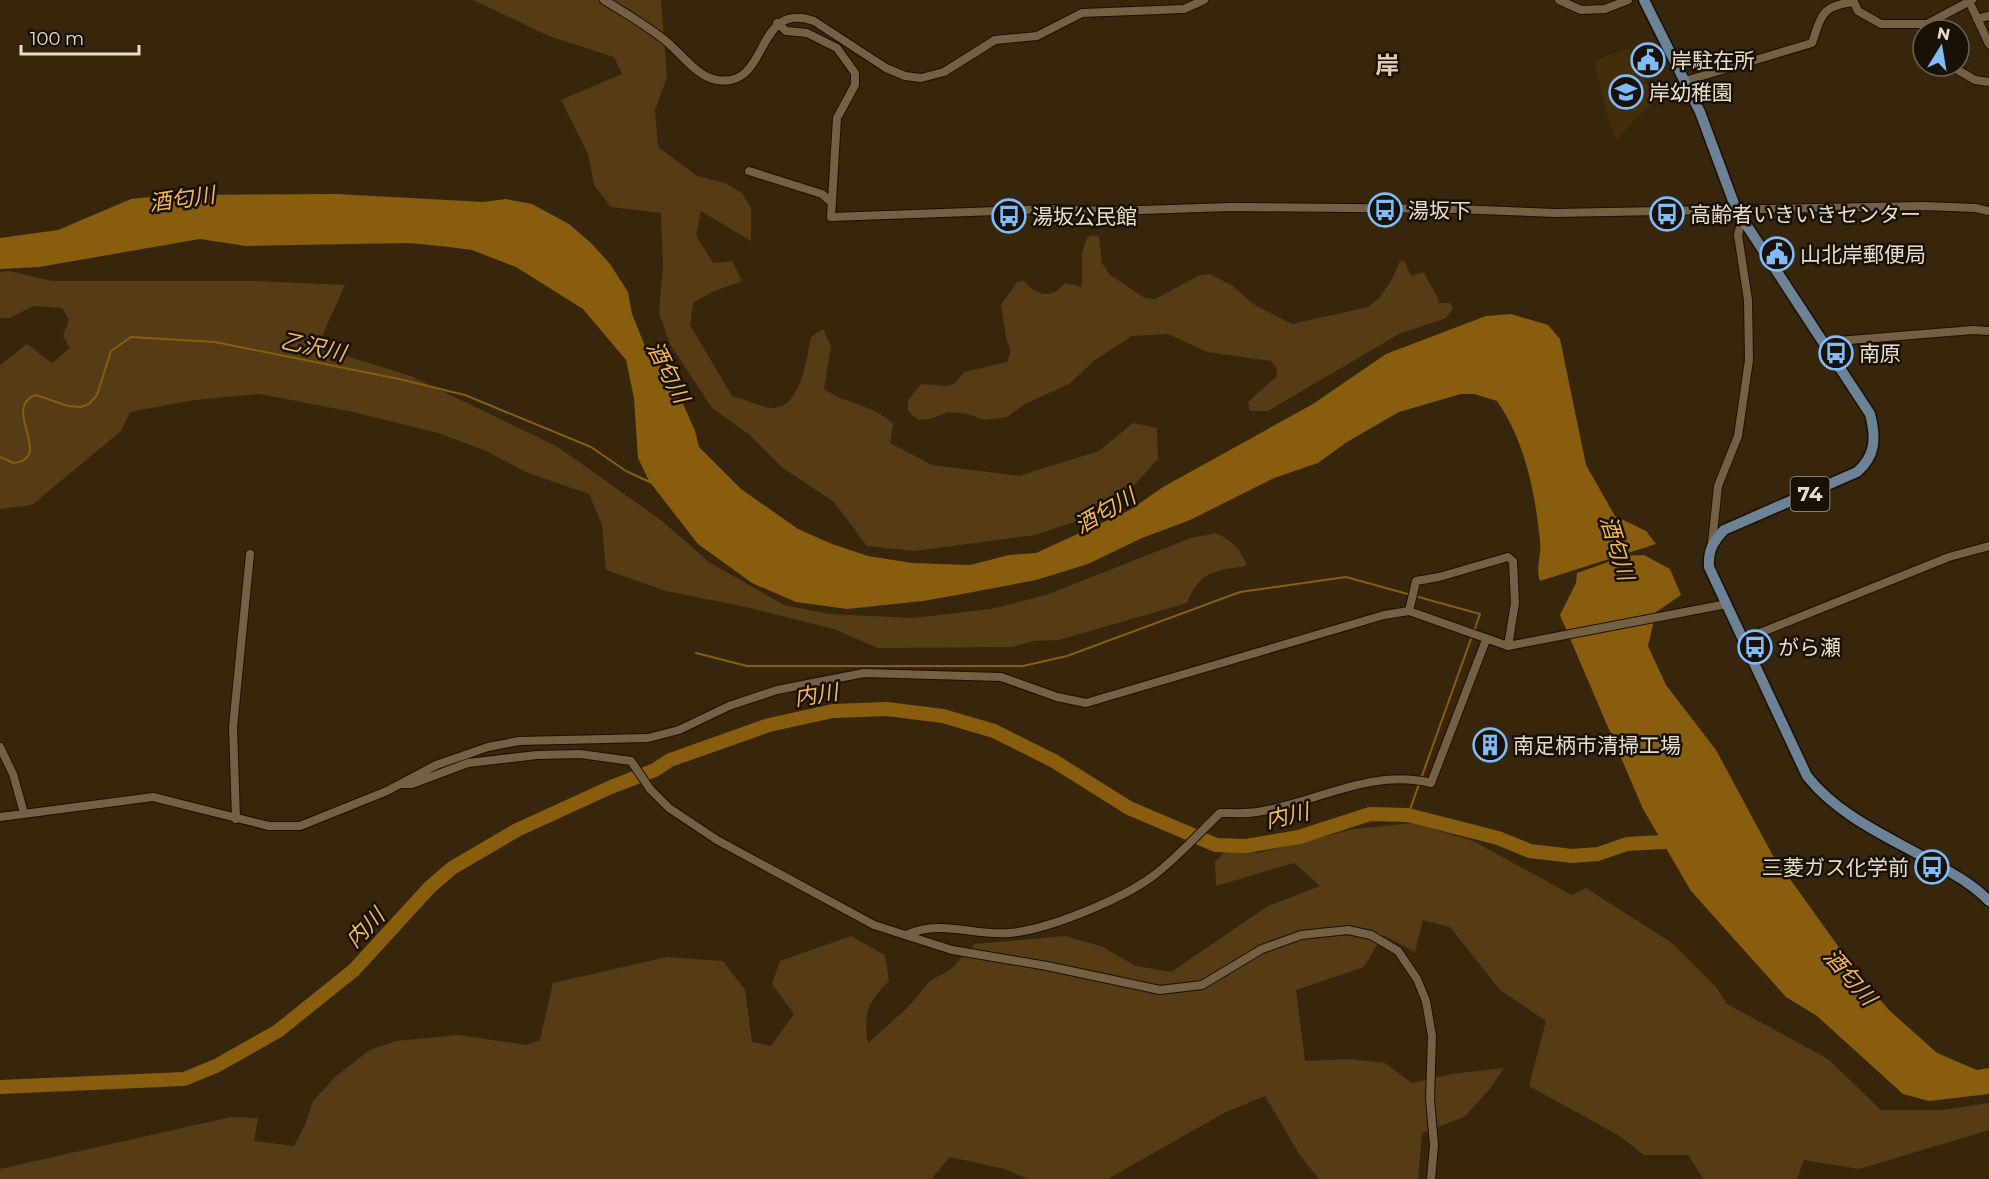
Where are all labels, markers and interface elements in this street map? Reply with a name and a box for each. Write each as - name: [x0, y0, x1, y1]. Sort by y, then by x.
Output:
- scale bar: [21, 18, 140, 56]
- north arrow: [1911, 18, 1971, 78]
- text: N: [1936, 23, 1952, 44]
- text: 100 m: [30, 28, 84, 50]
- public building icon: 岸駐在所: [1630, 42, 1666, 78]
- place label: 岸駐在所: [1671, 48, 1755, 73]
- district label: 岸: [1375, 51, 1399, 80]
- school or university icon: 岸幼稚園: [1608, 74, 1644, 110]
- place label: 岸幼稚園: [1649, 80, 1733, 105]
- water label: 酒匂川: [147, 181, 219, 217]
- bus stop icon: 湯坂下: [1367, 192, 1403, 228]
- bus stop icon: 高齢者いきいきセンター: [1649, 196, 1685, 232]
- bus stop icon: 湯坂公民館: [991, 198, 1027, 234]
- place label: 湯坂下: [1408, 198, 1471, 223]
- place label: 高齢者いきいきセンター: [1690, 202, 1921, 227]
- place label: 湯坂公民館: [1032, 204, 1137, 229]
- public building icon: 山北岸郵便局: [1759, 236, 1795, 272]
- place label: 山北岸郵便局: [1800, 242, 1926, 267]
- water label: 乙沢川: [278, 327, 350, 367]
- bus stop icon: 南原: [1818, 335, 1854, 371]
- water label: 酒匂川: [641, 336, 696, 409]
- place label: 南原: [1859, 341, 1901, 366]
- road number: 74: [1790, 477, 1830, 511]
- water label: 酒匂川: [1070, 482, 1142, 539]
- water label: 酒匂川: [1594, 512, 1640, 585]
- bus stop icon: がら瀬: [1737, 629, 1773, 665]
- place label: がら瀬: [1778, 635, 1841, 660]
- water label: 内川: [792, 678, 842, 712]
- building icon: 南足柄市清掃工場: [1472, 727, 1508, 763]
- place label: 南足柄市清掃工場: [1513, 733, 1681, 758]
- water label: 内川: [1263, 797, 1313, 834]
- bus stop icon: 三菱ガス化学前: [1914, 849, 1950, 885]
- place label: 三菱ガス化学前: [1762, 855, 1909, 880]
- water label: 内川: [340, 901, 391, 953]
- water label: 酒匂川: [1818, 943, 1883, 1012]

